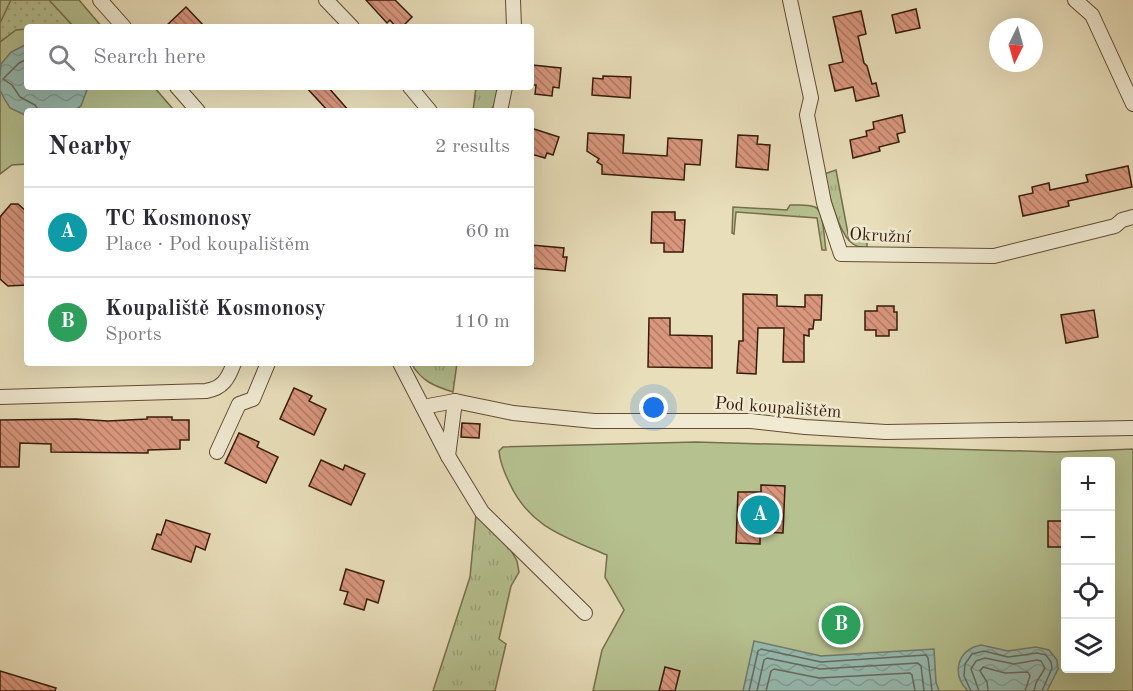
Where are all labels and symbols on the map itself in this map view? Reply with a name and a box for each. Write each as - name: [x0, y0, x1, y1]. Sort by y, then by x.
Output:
- north arrow: [989, 18, 1043, 72]
- street label: Okružní: [849, 225, 911, 247]
- your location: [639, 393, 668, 422]
- street label: Pod koupalištěm: [714, 395, 842, 421]
- pin: A: [740, 492, 780, 538]
- pin: B: [822, 602, 860, 648]

